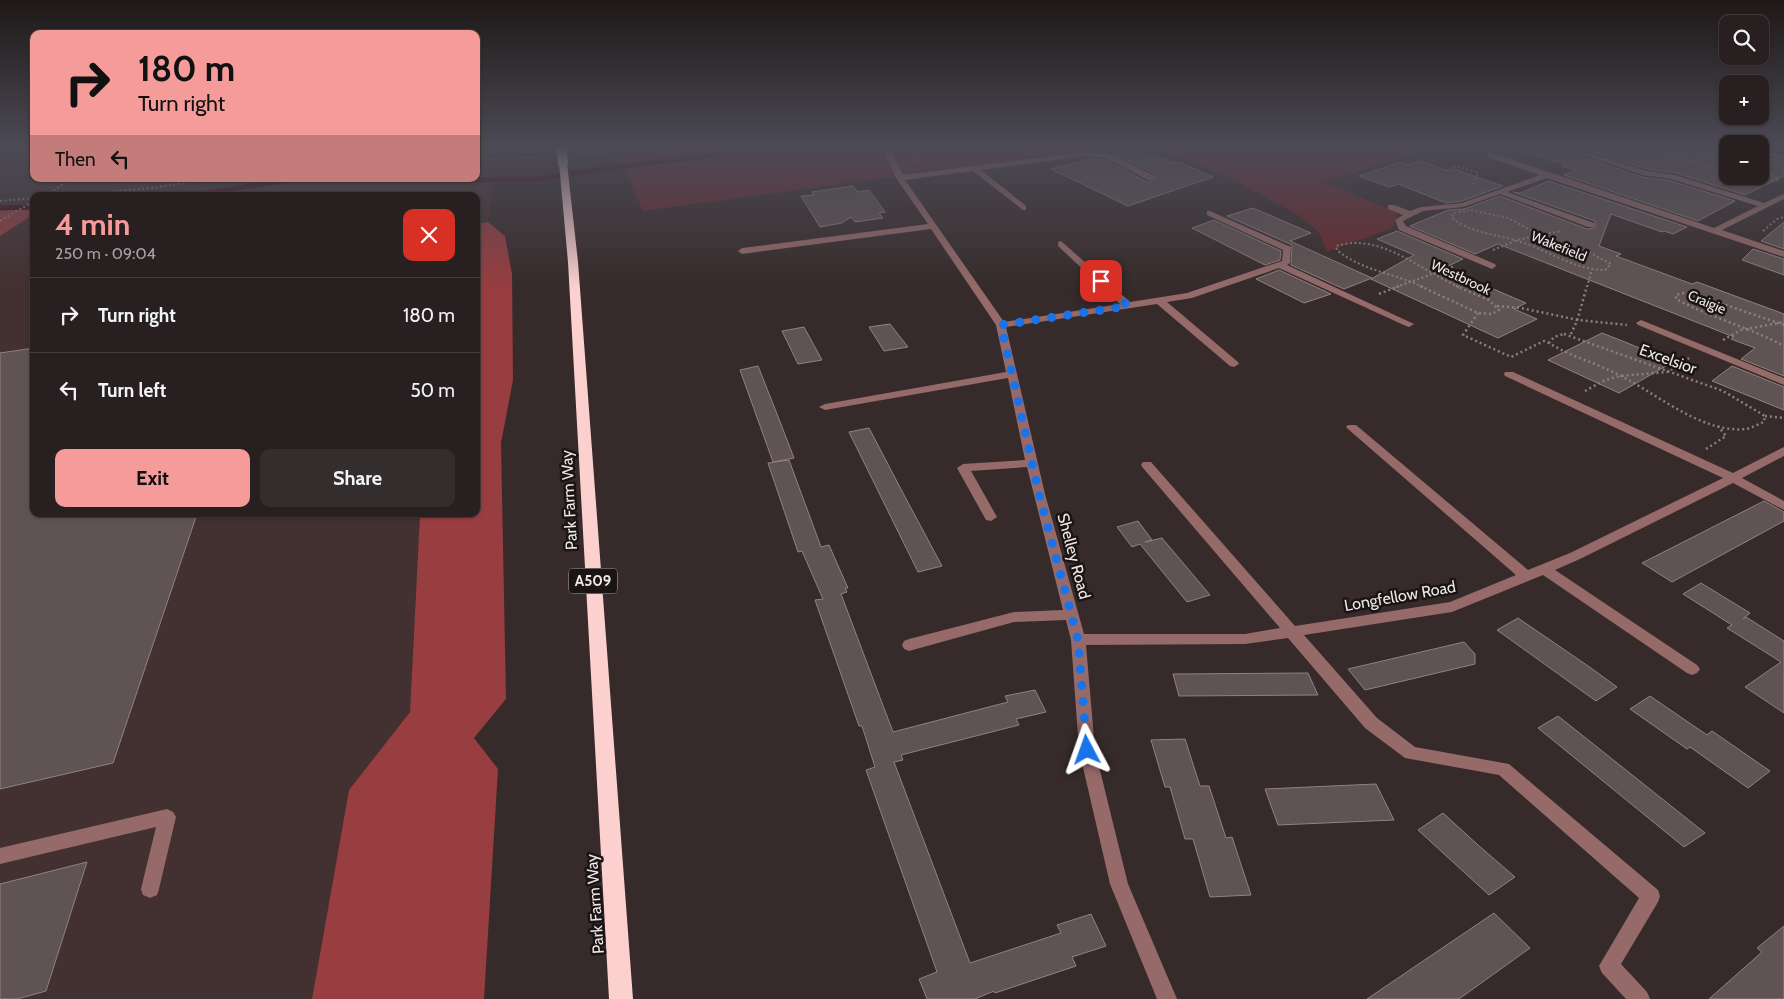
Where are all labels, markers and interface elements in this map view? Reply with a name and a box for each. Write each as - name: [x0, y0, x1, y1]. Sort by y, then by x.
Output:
- map controls: [1719, 15, 1769, 185]
- button: search: [1719, 15, 1769, 65]
- text: 180 m: [138, 47, 235, 90]
- icon: right: [55, 50, 120, 115]
- button: +: [1719, 75, 1769, 125]
- text: Turn right: [138, 90, 225, 117]
- button: −: [1719, 135, 1769, 185]
- icon: left: [106, 145, 134, 173]
- text: Then: [55, 148, 96, 171]
- text: 4 min: [55, 206, 130, 243]
- button: close: [403, 209, 455, 261]
- street label: Wakefield: [1529, 227, 1589, 265]
- text: 250 m · 09:04: [55, 244, 156, 263]
- street label: Westbrook: [1428, 255, 1494, 299]
- pin: [1080, 260, 1122, 302]
- icon: arrive: [1087, 267, 1115, 295]
- street label: Craigie: [1685, 286, 1729, 318]
- icon: right: [55, 301, 83, 329]
- text: Turn right: [98, 304, 176, 327]
- text: 180 m: [403, 304, 455, 327]
- street label: Excelsior: [1637, 340, 1700, 378]
- icon: left: [55, 376, 83, 404]
- text: Turn left: [98, 379, 166, 402]
- text: 50 m: [411, 379, 455, 402]
- button: Exit: [55, 449, 250, 507]
- button: Share: [260, 449, 455, 507]
- street label: Park Farm Way: [557, 449, 581, 551]
- street label: Shelley Road: [1053, 511, 1095, 601]
- road number: A509: [569, 568, 617, 594]
- street label: Longfellow Road: [1343, 577, 1457, 615]
- position arrow: [1060, 723, 1112, 775]
- street label: Park Farm Way: [582, 853, 608, 955]

